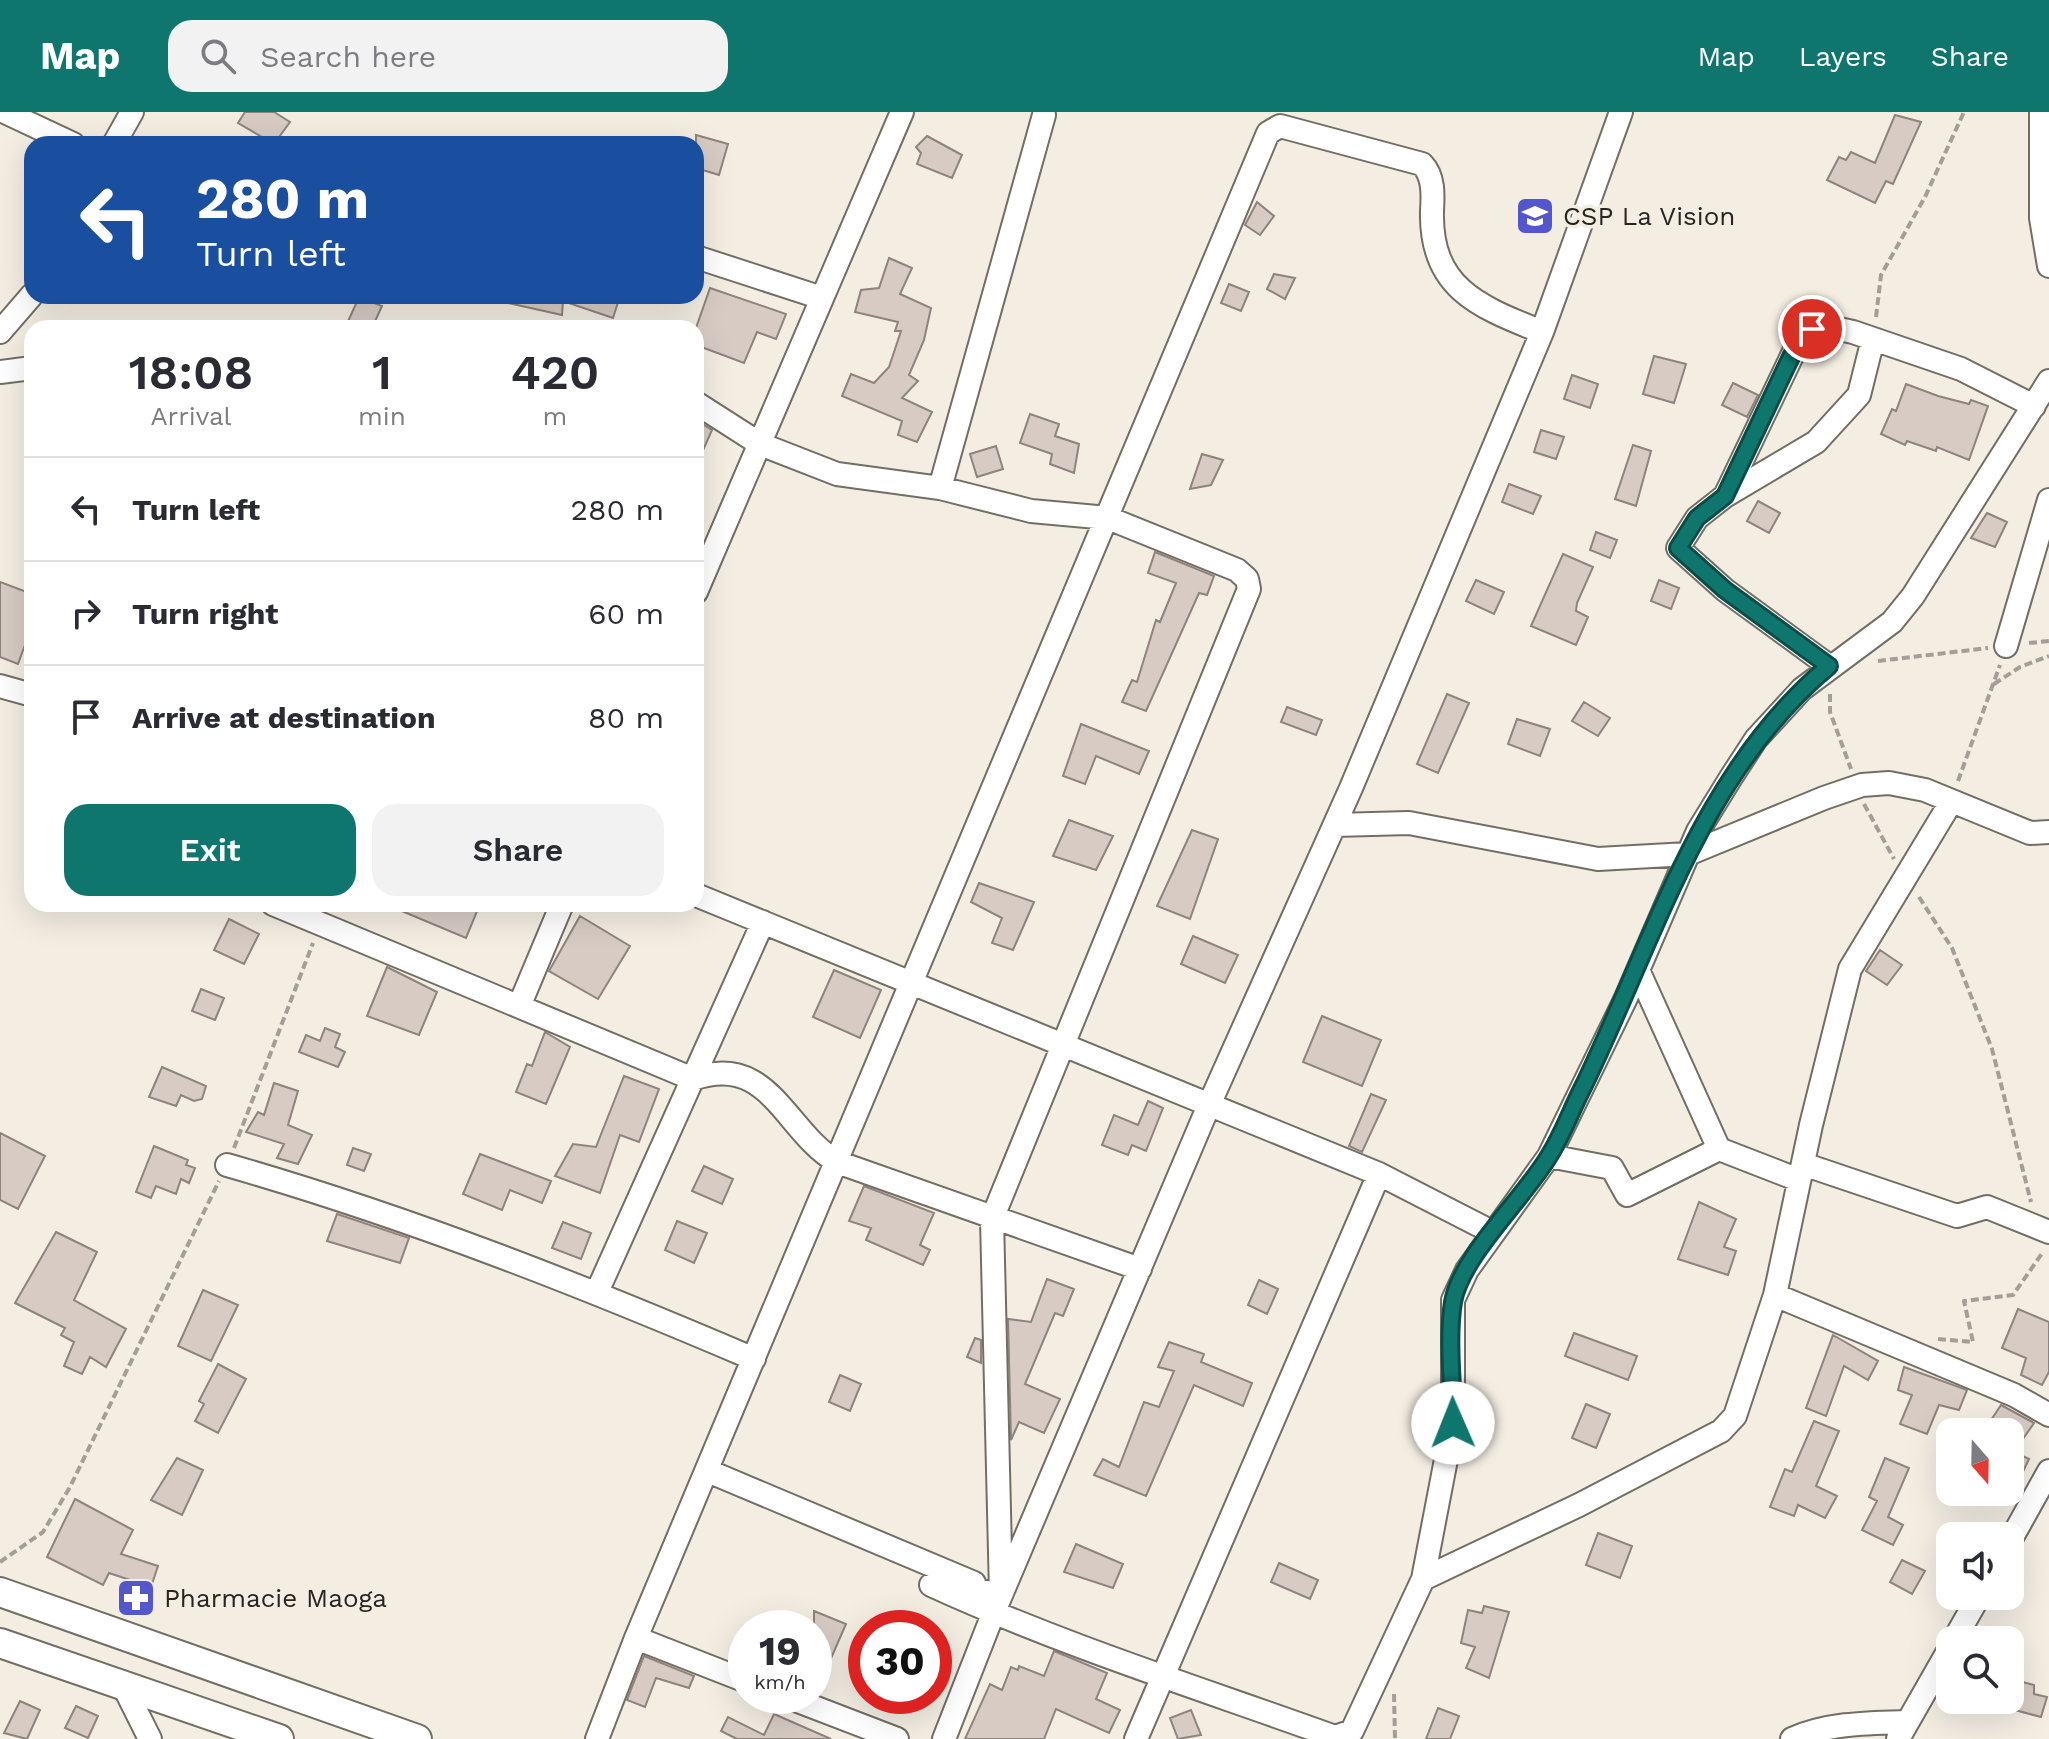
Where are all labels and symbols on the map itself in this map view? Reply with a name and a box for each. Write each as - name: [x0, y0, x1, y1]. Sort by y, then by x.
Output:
- school or university icon: CSP La Vision: [1514, 195, 1556, 237]
- place label: CSP La Vision: [1563, 201, 1735, 231]
- pin: [1778, 295, 1846, 363]
- position arrow: [1411, 1381, 1495, 1465]
- north arrow: [1936, 1418, 2024, 1506]
- pharmacy icon: Pharmacie Maoga: [115, 1577, 157, 1619]
- place label: Pharmacie Maoga: [164, 1583, 387, 1613]
- speed limit sign: 30: [848, 1610, 952, 1714]

